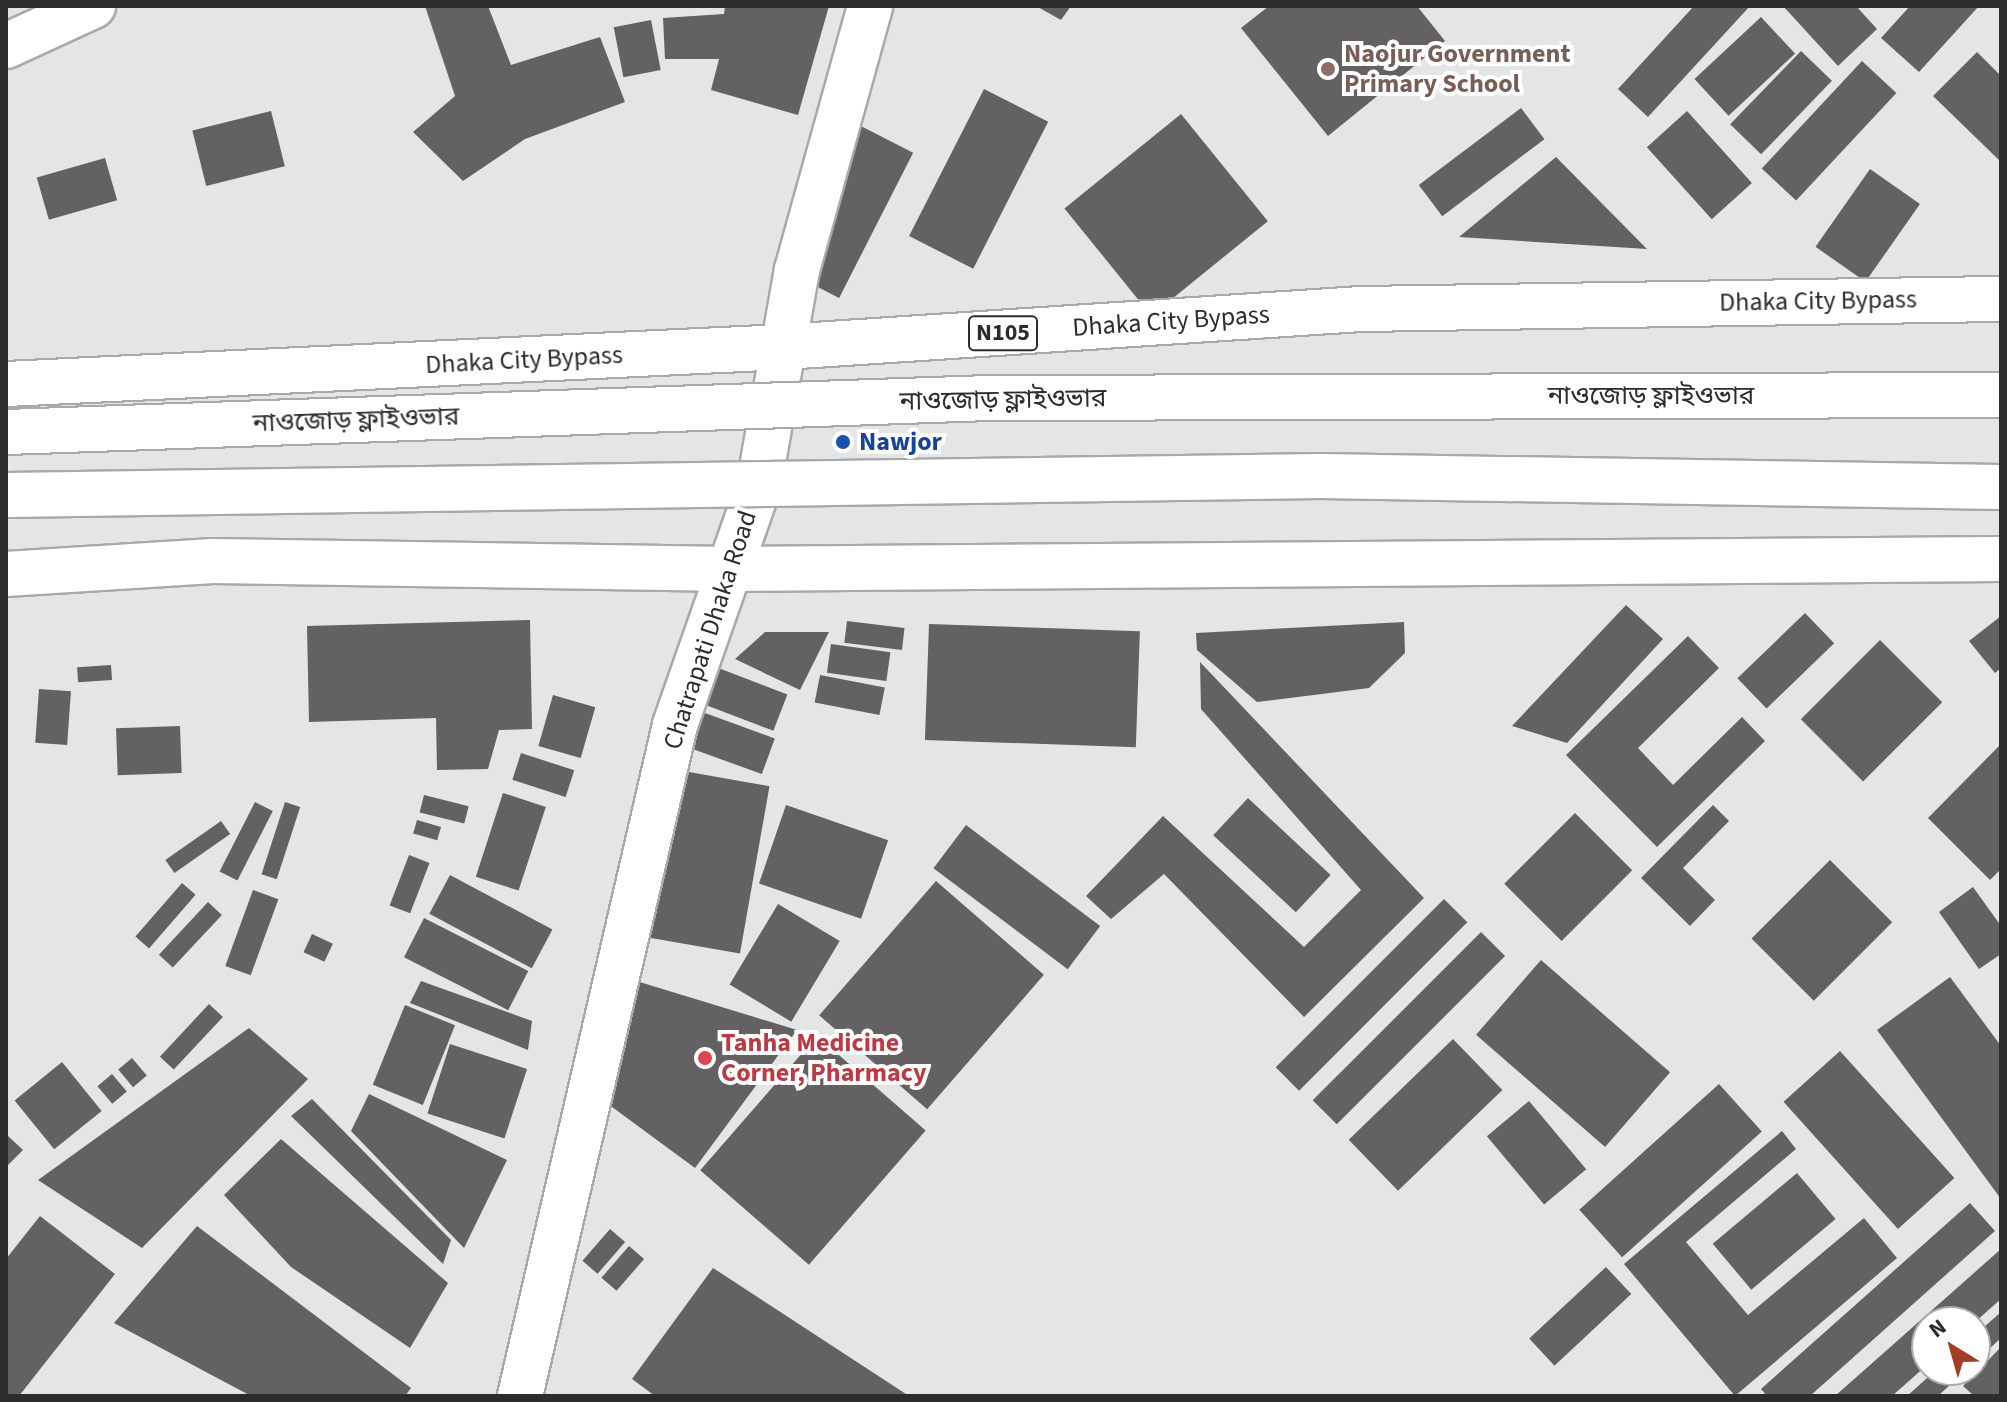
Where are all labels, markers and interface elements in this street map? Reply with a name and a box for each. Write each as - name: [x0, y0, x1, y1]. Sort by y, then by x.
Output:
- place label: Naojur Government Primary School: [1344, 38, 1570, 100]
- marker: Naojur Government Primary School: [1319, 60, 1337, 78]
- street label: Dhaka City Bypass: [1719, 284, 1917, 318]
- street label: Dhaka City Bypass: [1071, 299, 1271, 343]
- road number: N105: [967, 313, 1039, 353]
- street label: Dhaka City Bypass: [425, 339, 623, 381]
- street label: নাওজোড় ফ্লাইওভার: [1548, 380, 1754, 412]
- street label: নাওজোড় ফ্লাইওভার: [899, 383, 1107, 417]
- street label: নাওজোড় ফ্লাইওভার: [252, 401, 460, 439]
- place label: Nawjor: [859, 426, 942, 458]
- marker: Nawjor: [834, 433, 852, 451]
- street label: Chatrapati Dhaka Road: [657, 507, 763, 753]
- place label: Tanha Medicine Corner, Pharmacy: [721, 1027, 926, 1088]
- marker: Tanha Medicine Corner, Pharmacy: [696, 1049, 714, 1067]
- north arrow: [1911, 1306, 1991, 1386]
- text: N: [1922, 1311, 1953, 1346]

